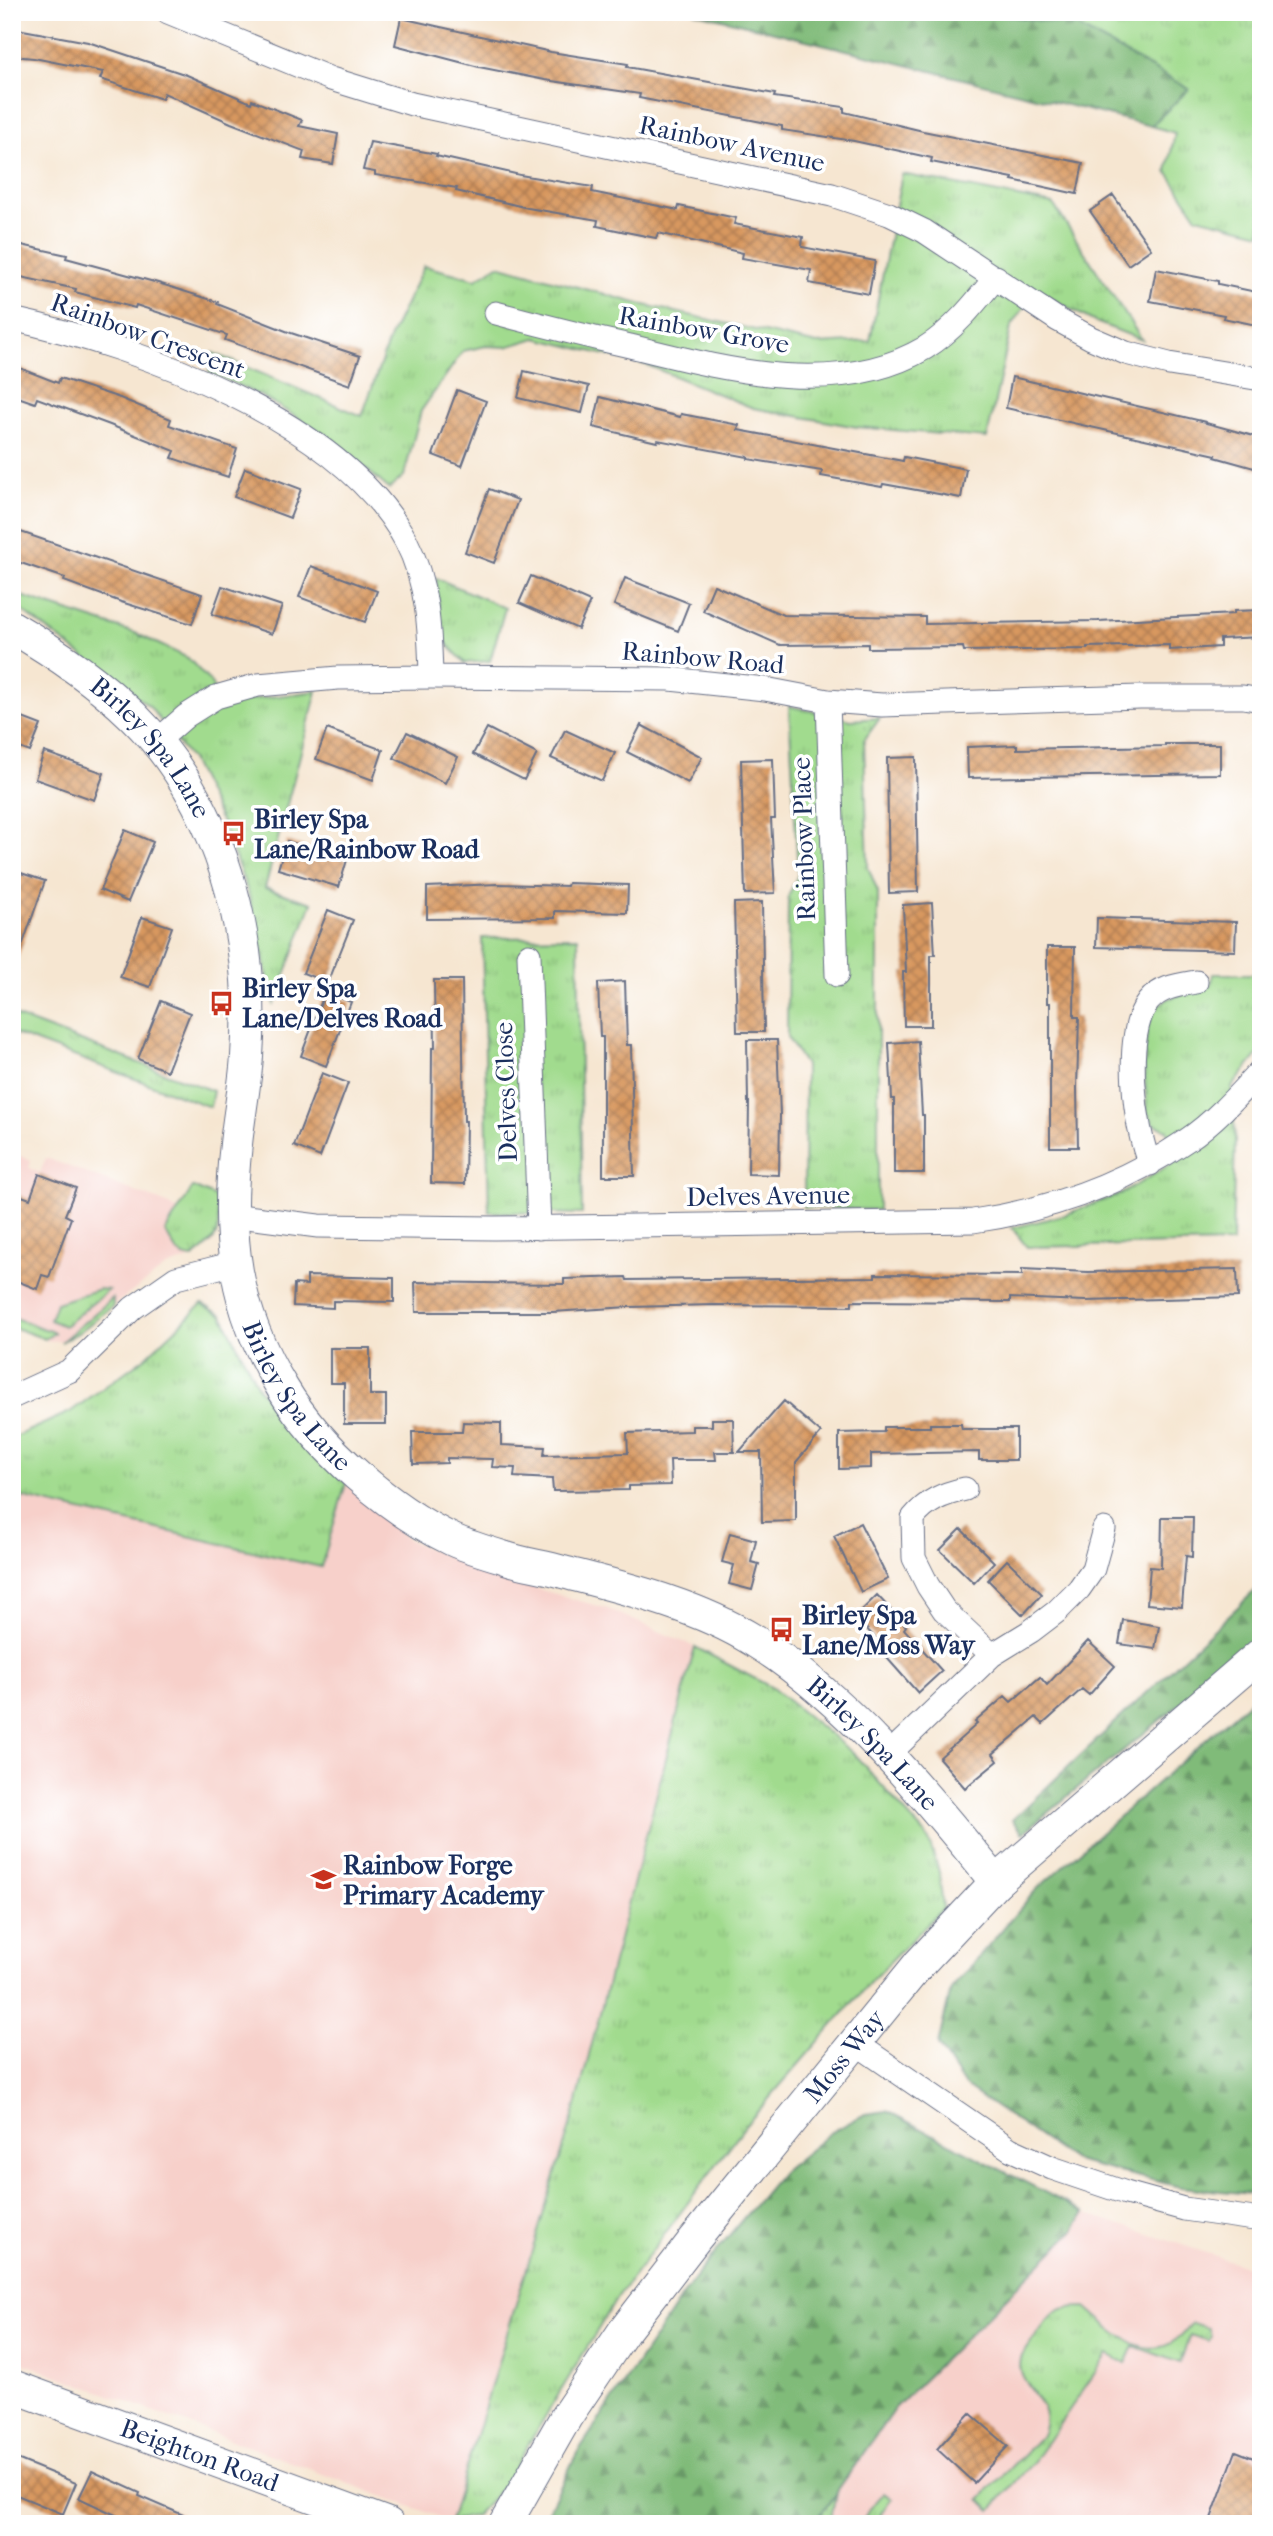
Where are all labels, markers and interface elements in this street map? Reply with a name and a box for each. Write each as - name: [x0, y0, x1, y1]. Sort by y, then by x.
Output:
- street label: Rainbow Avenue: [636, 109, 828, 179]
- street label: Rainbow Crescent: [47, 286, 250, 386]
- street label: Rainbow Grove: [616, 300, 792, 360]
- street label: Rainbow Road: [620, 635, 786, 681]
- street label: Birley Spa Lane: [84, 670, 218, 823]
- street label: Rainbow Place: [786, 756, 822, 922]
- place label: Birley Spa Lane/Rainbow Road: [254, 804, 480, 865]
- bus stop icon: Birley Spa Lane/Rainbow Road: [220, 820, 248, 848]
- place label: Birley Spa Lane/Delves Road: [242, 973, 443, 1034]
- bus stop icon: Birley Spa Lane/Delves Road: [208, 989, 236, 1017]
- street label: Delves Close: [488, 1021, 524, 1163]
- street label: Delves Avenue: [686, 1179, 850, 1213]
- street label: Birley Spa Lane: [236, 1317, 358, 1478]
- place label: Birley Spa Lane/Moss Way: [802, 1600, 977, 1661]
- bus stop icon: Birley Spa Lane/Moss Way: [768, 1616, 796, 1644]
- street label: Birley Spa Lane: [801, 1670, 945, 1817]
- place label: Rainbow Forge Primary Academy: [343, 1850, 546, 1911]
- school or university icon: Rainbow Forge Primary Academy: [309, 1866, 337, 1894]
- street label: Moss Way: [797, 2003, 892, 2109]
- street label: Beighton Road: [116, 2412, 284, 2498]

